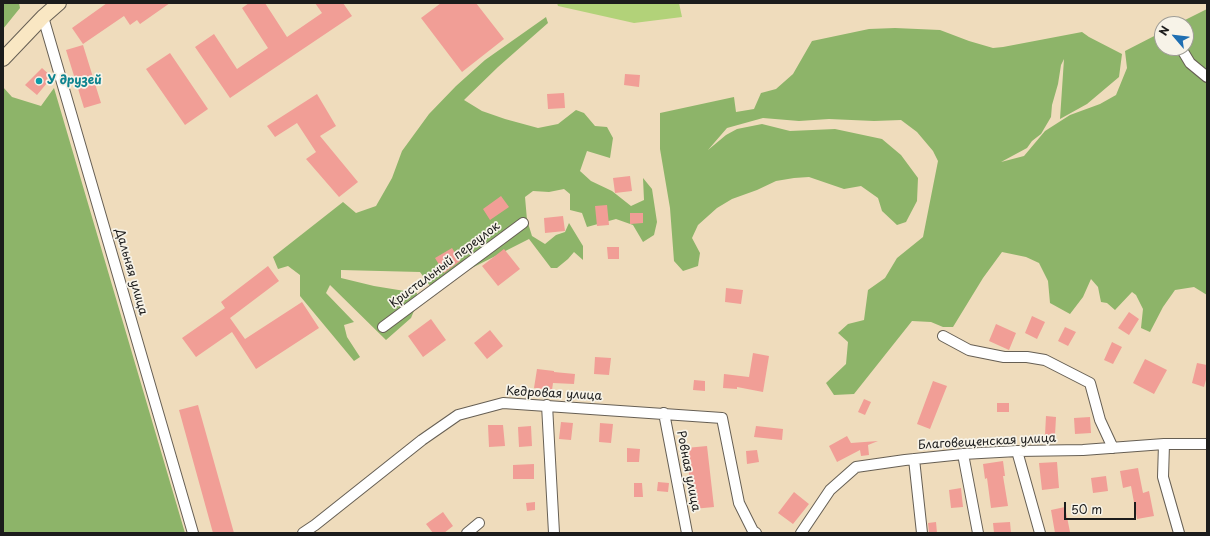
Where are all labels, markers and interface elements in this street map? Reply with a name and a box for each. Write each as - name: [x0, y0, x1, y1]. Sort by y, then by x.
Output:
- north arrow: [1154, 16, 1194, 56]
- text: N: [1154, 23, 1173, 38]
- place label: У друзей: [47, 74, 102, 88]
- marker: У друзей: [34, 76, 44, 86]
- street label: Кристальный переулок: [387, 219, 503, 311]
- street label: Дальняя улица: [112, 227, 150, 317]
- street label: Кедровая улица: [506, 384, 602, 404]
- street label: Ровная улица: [673, 429, 703, 513]
- street label: Благовещенская улица: [917, 431, 1057, 453]
- scale bar: [1066, 494, 1138, 520]
- text: 50 m: [1071, 500, 1102, 518]

